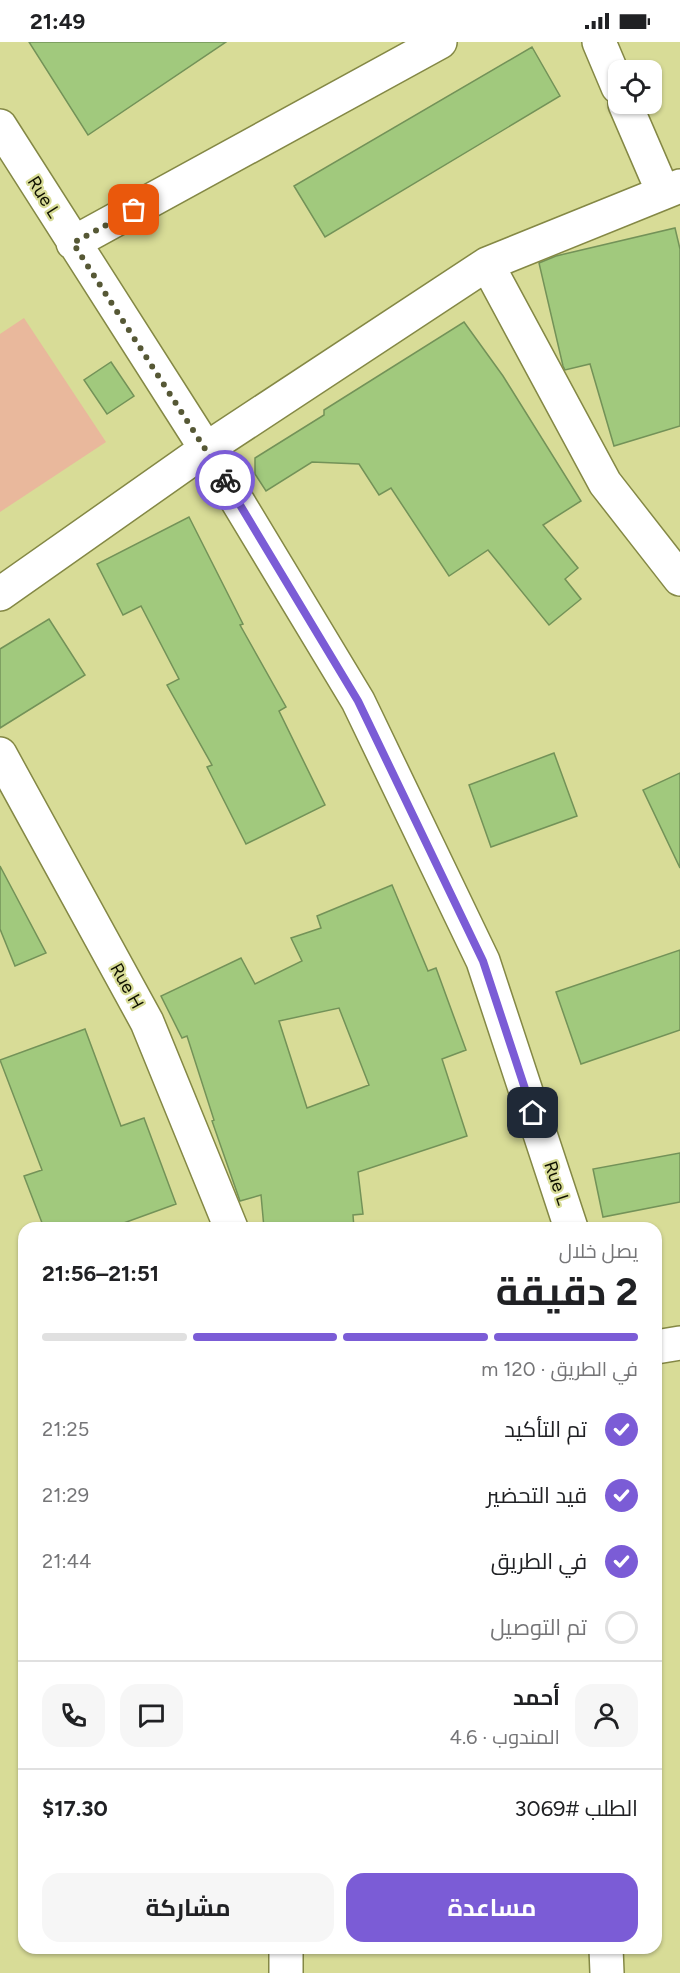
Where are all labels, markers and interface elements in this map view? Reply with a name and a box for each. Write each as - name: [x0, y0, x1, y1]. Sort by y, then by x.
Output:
- text: 21:49: [30, 8, 85, 35]
- map controls: [608, 60, 662, 114]
- button: locate: [608, 60, 662, 114]
- street label: Rue L: [23, 172, 66, 222]
- pin: [108, 184, 159, 235]
- icon: bag: [117, 193, 150, 226]
- courier: [195, 450, 255, 510]
- icon: bike: [209, 464, 242, 497]
- street label: Rue H: [105, 959, 149, 1013]
- pin: [507, 1087, 558, 1138]
- icon: home: [516, 1096, 549, 1129]
- street label: Rue L: [539, 1158, 575, 1208]
- text: يصل خلال: [559, 1239, 638, 1263]
- text: 21:51–21:56: [42, 1260, 159, 1287]
- text: 2 دقيقة: [496, 1268, 638, 1315]
- text: في الطريق · 120 m: [481, 1357, 638, 1381]
- icon: check: [605, 1413, 638, 1446]
- text: تم التأكيد: [504, 1416, 587, 1443]
- text: 21:25: [42, 1417, 89, 1441]
- icon: check: [605, 1479, 638, 1512]
- text: قيد التحضير: [486, 1482, 587, 1509]
- text: 21:29: [42, 1483, 89, 1507]
- icon: check: [605, 1545, 638, 1578]
- text: في الطريق: [491, 1548, 587, 1575]
- text: 21:44: [42, 1549, 91, 1573]
- text: تم التوصيل: [490, 1614, 587, 1641]
- button: phone: [42, 1684, 105, 1747]
- button: chat: [120, 1684, 183, 1747]
- text: أحمد: [513, 1684, 560, 1711]
- button: person: [575, 1684, 638, 1747]
- text: المندوب · 4.6: [449, 1725, 560, 1749]
- text: $17.30: [42, 1795, 108, 1822]
- text: الطلب #3069: [515, 1795, 638, 1822]
- button: مشاركة: [42, 1873, 334, 1942]
- button: مساعدة: [346, 1873, 638, 1942]

